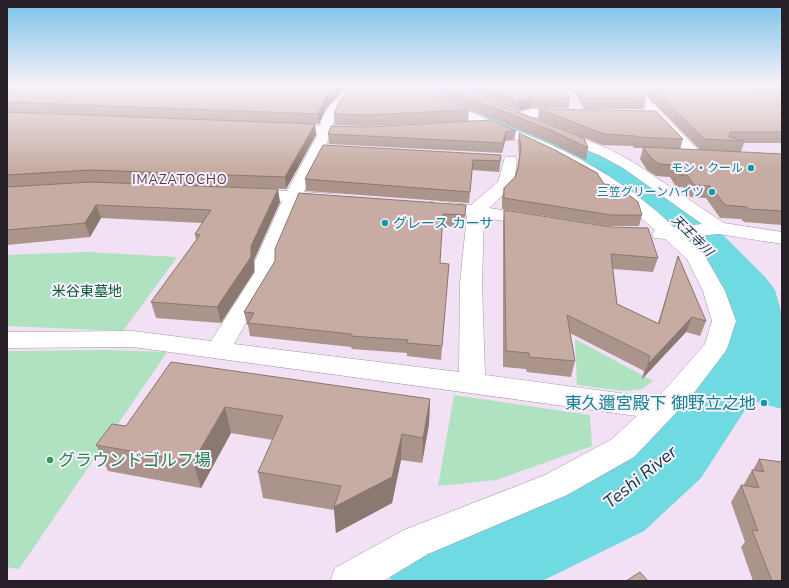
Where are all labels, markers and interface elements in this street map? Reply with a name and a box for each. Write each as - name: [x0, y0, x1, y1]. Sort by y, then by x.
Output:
- place label: モン・クール: [671, 160, 743, 176]
- marker: モン・クール: [746, 163, 756, 173]
- district label: IMAZATOCHO: [132, 171, 228, 189]
- place label: 三笠グリーンハイツ: [597, 184, 704, 200]
- marker: 三笠グリーンハイツ: [707, 187, 717, 197]
- water label: 天王寺川: [668, 211, 718, 262]
- place label: グレース カーサ: [393, 214, 494, 233]
- marker: グレース カーサ: [380, 218, 390, 228]
- park label: 米谷東墓地: [52, 282, 122, 301]
- place label: 東久邇宮殿下 御野立之地: [565, 392, 756, 415]
- marker: 東久邇宮殿下 御野立之地: [759, 398, 769, 408]
- water label: Teshi River: [598, 440, 682, 514]
- place label: グラウンドゴルフ場: [58, 449, 211, 472]
- marker: グラウンドゴルフ場: [45, 455, 55, 465]

